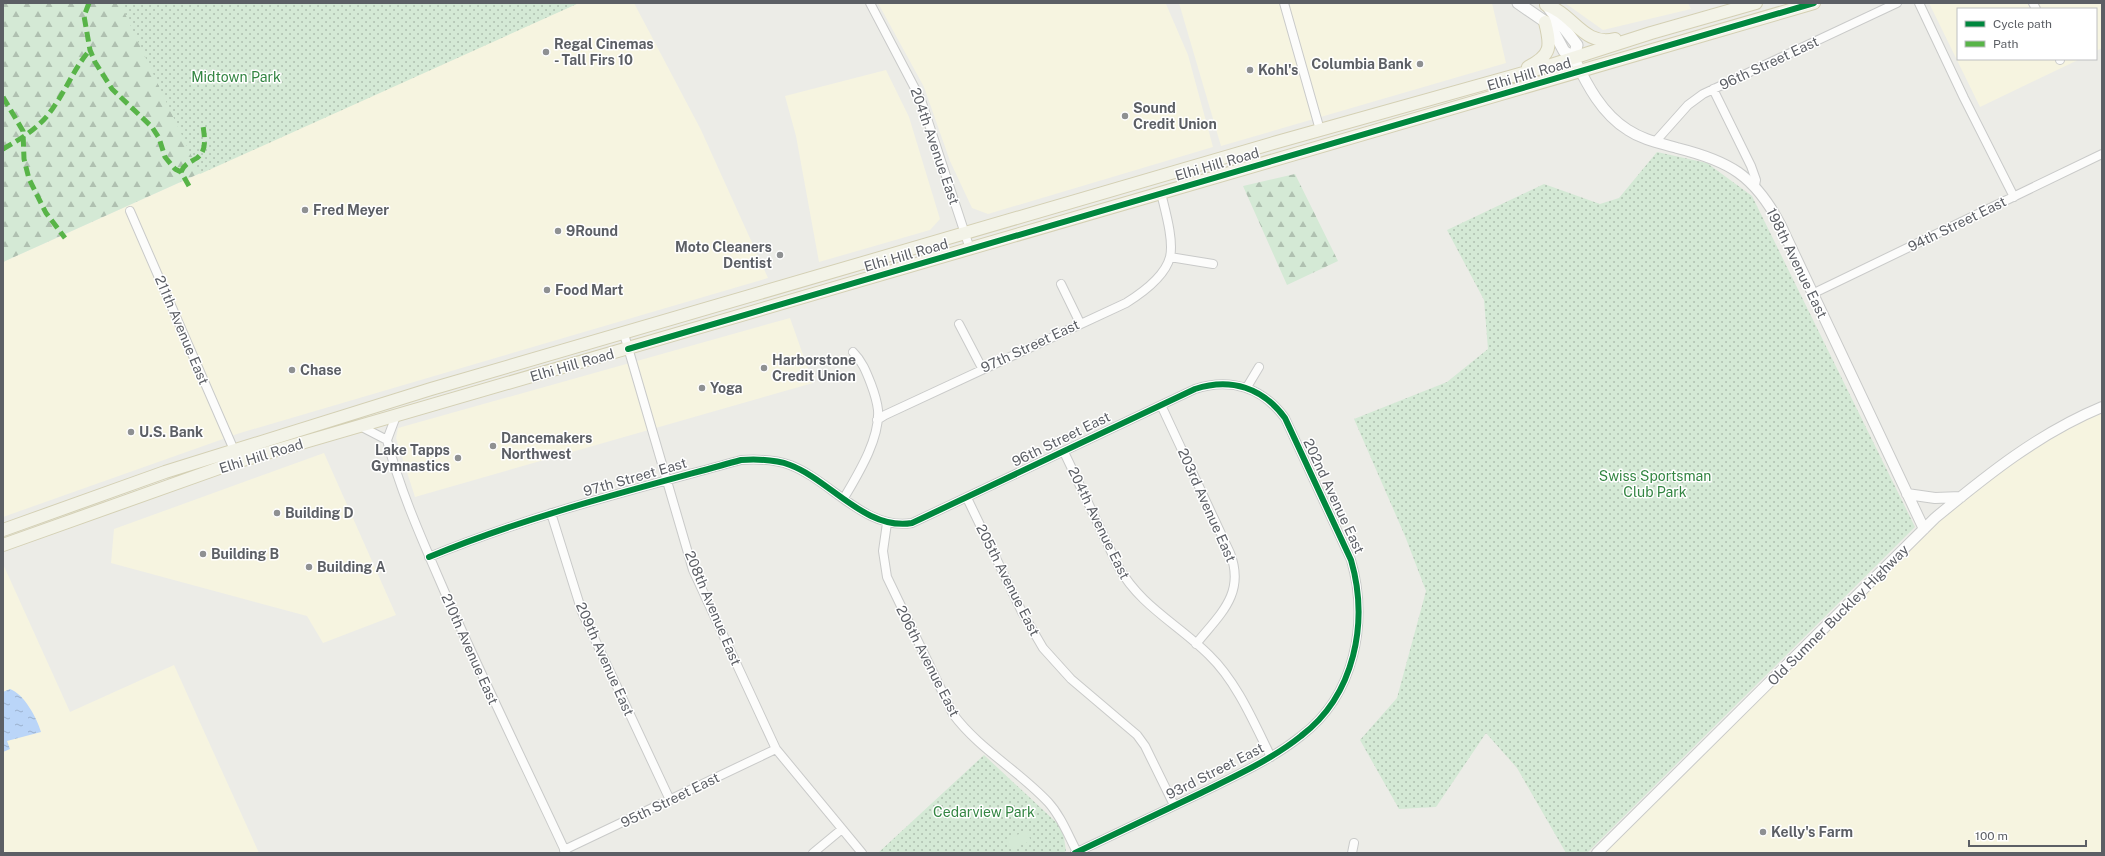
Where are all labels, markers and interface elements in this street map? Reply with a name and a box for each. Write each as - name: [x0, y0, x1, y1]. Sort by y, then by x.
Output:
- legend: [1957, 8, 2097, 60]
- text: Cycle path: [1993, 17, 2052, 31]
- street label: 96th Street East: [1717, 33, 1821, 93]
- place label: Regal Cinemas - Tall Firs 10: [554, 36, 654, 68]
- text: Path: [1993, 37, 2019, 51]
- marker: Regal Cinemas - Tall Firs 10: [541, 47, 551, 57]
- street label: Elhi Hill Road: [1485, 54, 1573, 94]
- place label: Columbia Bank: [1311, 56, 1412, 72]
- marker: Columbia Bank: [1415, 59, 1425, 69]
- place label: Kohl's: [1258, 62, 1298, 78]
- marker: Kohl's: [1245, 65, 1255, 75]
- park label: Midtown Park: [191, 69, 281, 85]
- street label: 204th Avenue East: [907, 85, 963, 207]
- place label: Sound Credit Union: [1133, 100, 1217, 132]
- marker: Sound Credit Union: [1120, 111, 1130, 121]
- street label: Elhi Hill Road: [1173, 144, 1261, 184]
- street label: 94th Street East: [1905, 193, 2009, 255]
- place label: Fred Meyer: [313, 202, 389, 218]
- marker: Fred Meyer: [300, 205, 310, 215]
- street label: 198th Avenue East: [1763, 205, 1831, 321]
- place label: 9Round: [566, 223, 618, 239]
- marker: 9Round: [553, 226, 563, 236]
- street label: Elhi Hill Road: [862, 235, 950, 275]
- place label: Moto Cleaners Dentist: [675, 239, 772, 271]
- marker: Moto Cleaners Dentist: [775, 250, 785, 260]
- street label: 211th Avenue East: [152, 273, 212, 387]
- place label: Food Mart: [555, 282, 624, 298]
- marker: Food Mart: [542, 285, 552, 295]
- street label: 97th Street East: [978, 316, 1082, 376]
- street label: Elhi Hill Road: [528, 345, 616, 385]
- place label: Harborstone Credit Union: [772, 352, 856, 384]
- place label: Chase: [300, 362, 342, 378]
- marker: Harborstone Credit Union: [759, 363, 769, 373]
- marker: Chase: [287, 365, 297, 375]
- place label: Yoga: [710, 380, 743, 396]
- marker: Yoga: [697, 383, 707, 393]
- street label: 96th Street East: [1009, 408, 1113, 470]
- place label: U.S. Bank: [139, 424, 203, 440]
- marker: U.S. Bank: [126, 427, 136, 437]
- place label: Dancemakers Northwest: [501, 430, 592, 462]
- street label: Elhi Hill Road: [217, 436, 305, 476]
- street label: 202nd Avenue East: [1300, 436, 1368, 556]
- marker: Dancemakers Northwest: [488, 441, 498, 451]
- place label: Lake Tapps Gymnastics: [371, 442, 450, 474]
- street label: 203rd Avenue East: [1175, 446, 1239, 564]
- marker: Lake Tapps Gymnastics: [453, 453, 463, 463]
- street label: 97th Street East: [581, 455, 689, 499]
- street label: 204th Avenue East: [1065, 464, 1133, 582]
- park label: Swiss Sportsman Club Park: [1599, 468, 1711, 500]
- place label: Building D: [285, 505, 354, 521]
- marker: Building D: [272, 508, 282, 518]
- street label: 205th Avenue East: [973, 522, 1043, 638]
- street label: Old Sumner Buckley Highway: [1764, 541, 1912, 689]
- place label: Building B: [211, 546, 279, 562]
- street label: 208th Avenue East: [682, 548, 744, 668]
- marker: Building B: [198, 549, 208, 559]
- place label: Building A: [317, 559, 386, 575]
- marker: Building A: [304, 562, 314, 572]
- street label: 210th Avenue East: [438, 591, 502, 707]
- street label: 209th Avenue East: [573, 600, 637, 718]
- street label: 206th Avenue East: [893, 603, 963, 719]
- street label: 93rd Street East: [1163, 739, 1267, 803]
- street label: 95th Street East: [618, 769, 722, 831]
- park label: Cedarview Park: [933, 804, 1035, 820]
- scale bar: [1969, 822, 2086, 848]
- place label: Kelly's Farm: [1771, 824, 1853, 840]
- marker: Kelly's Farm: [1758, 827, 1768, 837]
- text: 100 m: [1975, 829, 2008, 843]

